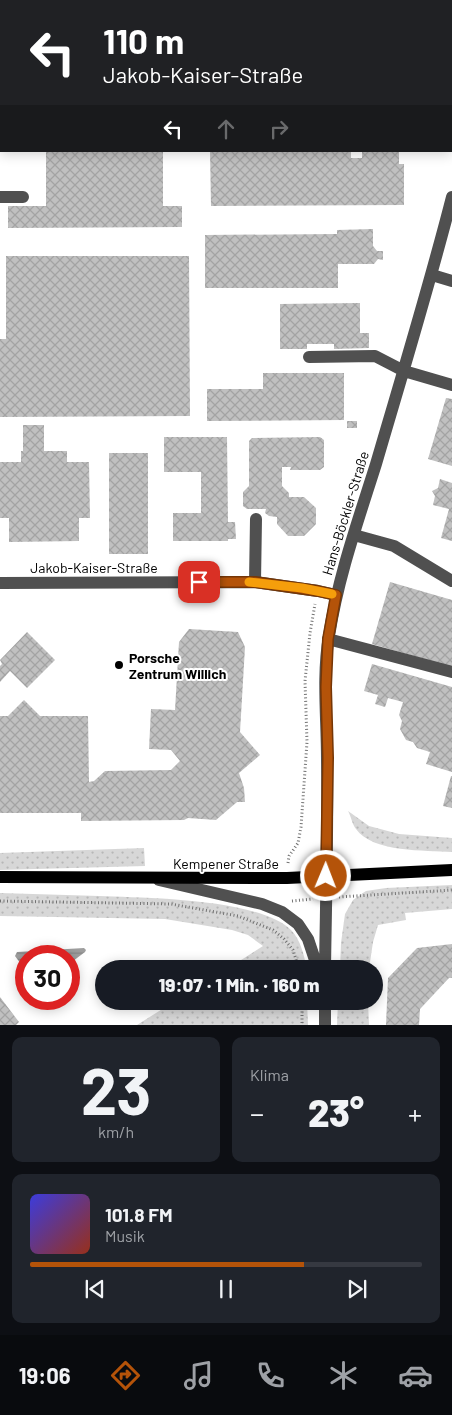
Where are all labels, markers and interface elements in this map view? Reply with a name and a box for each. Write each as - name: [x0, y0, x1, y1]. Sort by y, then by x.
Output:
- text: 110 m: [103, 19, 184, 61]
- icon: left: [20, 20, 85, 85]
- text: Jakob-Kaiser-Straße: [103, 61, 303, 87]
- icon: left: [159, 115, 187, 143]
- icon: ahead: [212, 115, 240, 143]
- icon: right: [265, 115, 293, 143]
- street label: Hans-Böckler-Straße: [318, 449, 372, 577]
- street label: Jakob-Kaiser-Straße: [30, 559, 158, 576]
- pin: [178, 561, 220, 603]
- icon: arrive: [185, 568, 213, 596]
- place label: Porsche Zentrum Willich: [129, 649, 226, 682]
- marker: Porsche Zentrum Willich: [113, 659, 125, 671]
- position arrow: [299, 849, 351, 901]
- street label: Kempener Straße: [173, 855, 279, 872]
- speed limit sign: 30: [15, 945, 80, 1010]
- text: 19:07 · 1 Min. · 160 m: [159, 973, 319, 996]
- text: 23: [81, 1050, 151, 1128]
- text: Klima: [250, 1065, 289, 1084]
- text: 23°: [308, 1089, 364, 1135]
- text: −: [250, 1096, 264, 1130]
- text: +: [408, 1096, 422, 1130]
- text: km/h: [98, 1122, 134, 1141]
- text: 101.8 FM: [105, 1203, 173, 1226]
- text: Musik: [105, 1226, 145, 1245]
- icon: previous: [81, 1275, 109, 1303]
- icon: pause: [212, 1275, 240, 1303]
- icon: next: [343, 1275, 371, 1303]
- icon: directions: [108, 1358, 143, 1393]
- icon: music: [181, 1358, 216, 1393]
- icon: phone: [253, 1358, 288, 1393]
- icon: climate: [326, 1358, 361, 1393]
- icon: car: [398, 1358, 433, 1393]
- text: 19:06: [19, 1362, 71, 1388]

